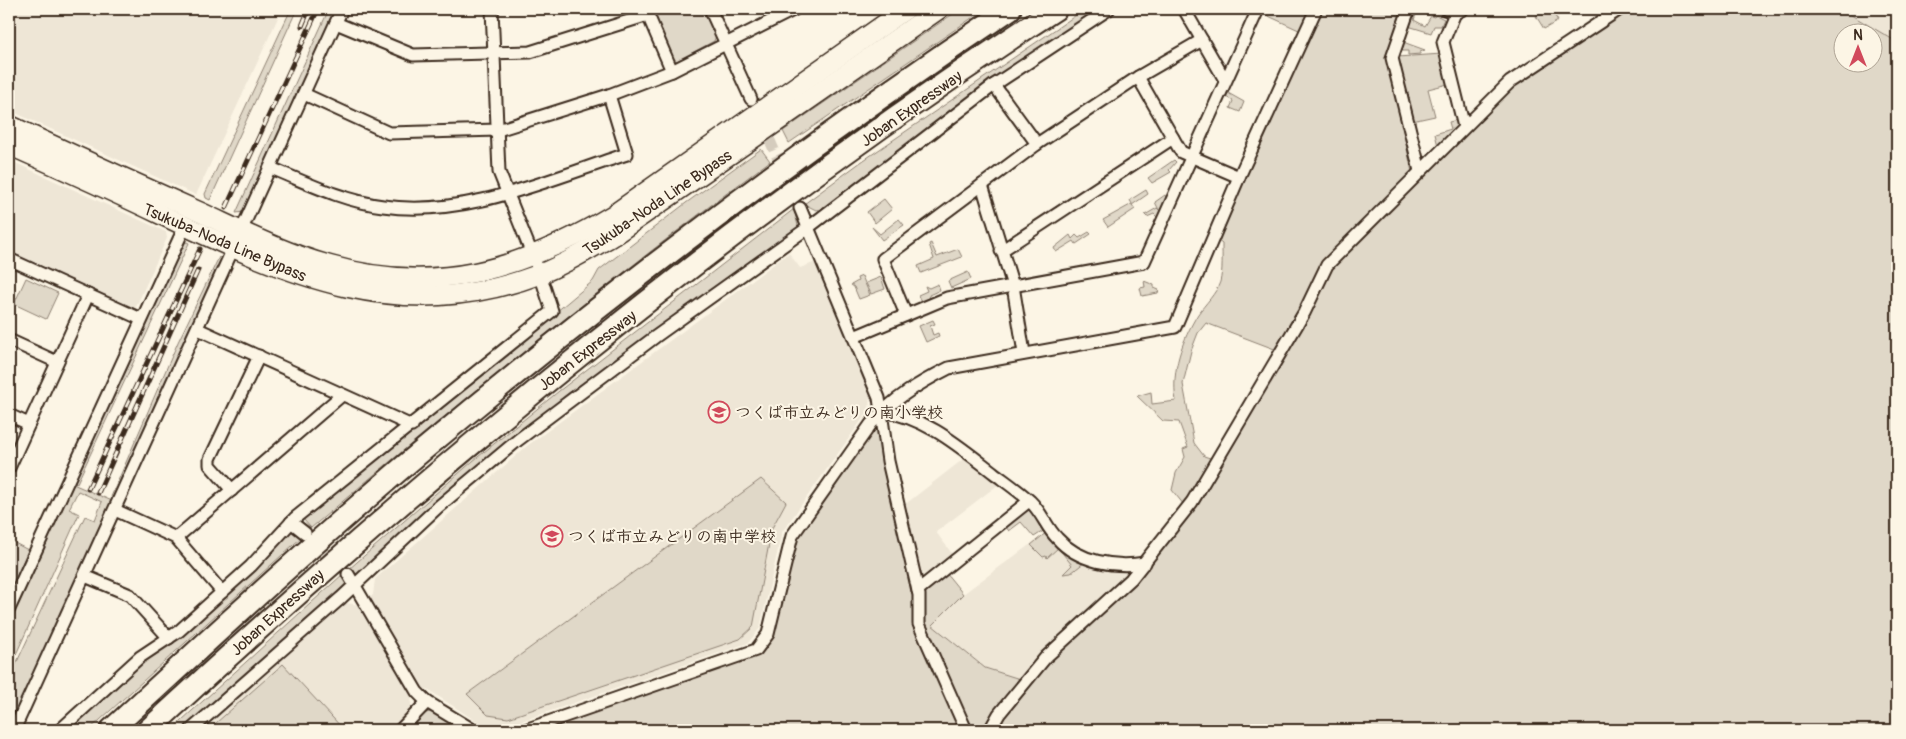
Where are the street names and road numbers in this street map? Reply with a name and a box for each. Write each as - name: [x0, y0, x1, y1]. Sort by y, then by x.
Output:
- street label: Joban Expressway: [857, 66, 966, 151]
- street label: Tsukuba-Noda Line Bypass: [579, 146, 736, 260]
- street label: Tsukuba-Noda Line Bypass: [140, 199, 309, 286]
- street label: Joban Expressway: [534, 306, 641, 395]
- street label: Joban Expressway: [227, 565, 329, 660]

